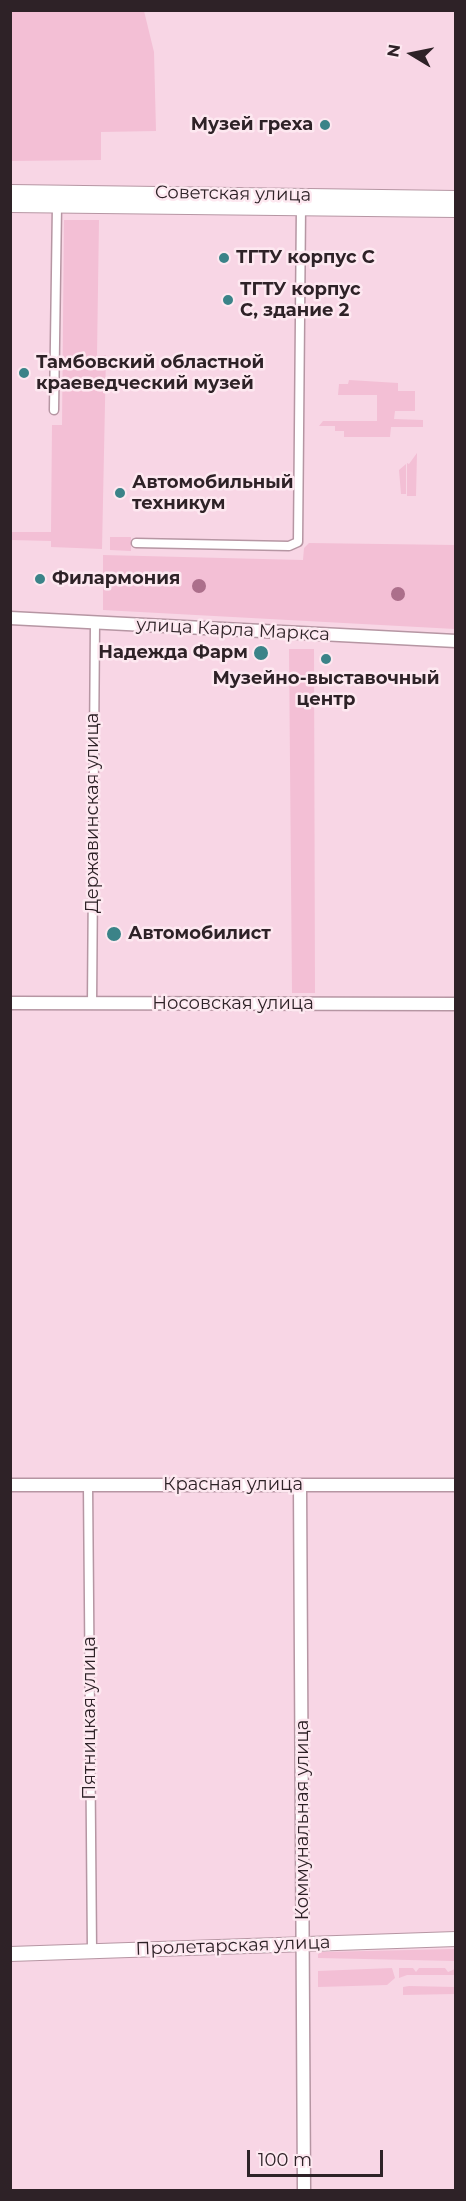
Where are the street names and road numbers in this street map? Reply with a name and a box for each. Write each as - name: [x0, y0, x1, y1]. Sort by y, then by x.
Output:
- street label: Советская улица: [155, 182, 311, 206]
- street label: улица Карла Маркса: [136, 614, 330, 646]
- street label: Державинская улица: [82, 713, 104, 913]
- street label: Носовская улица: [152, 993, 314, 1015]
- street label: Красная улица: [163, 1474, 303, 1496]
- street label: Пятницкая улица: [79, 1636, 101, 1800]
- street label: Коммунальная улица: [292, 1720, 314, 1920]
- street label: Пролетарская улица: [135, 1932, 331, 1960]

